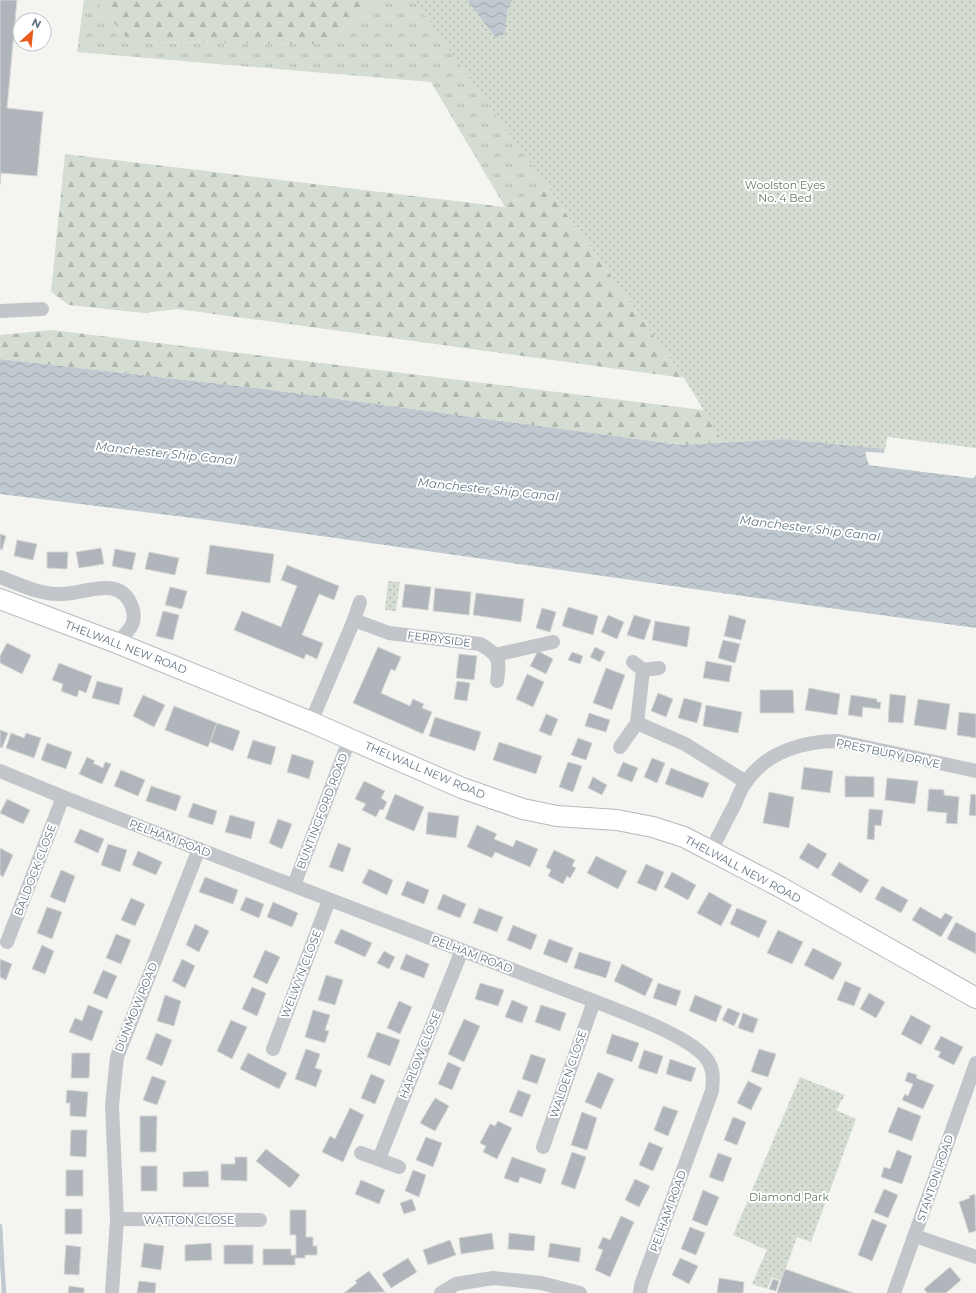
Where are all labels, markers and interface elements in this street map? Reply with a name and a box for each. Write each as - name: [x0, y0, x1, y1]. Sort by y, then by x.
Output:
- north arrow: [12, 12, 52, 52]
- text: N: [29, 15, 44, 31]
- park label: Woolston Eyes No. 4 Bed: [745, 178, 826, 205]
- water label: Manchester Ship Canal: [95, 438, 238, 468]
- water label: Manchester Ship Canal: [417, 474, 560, 504]
- water label: Manchester Ship Canal: [739, 512, 882, 544]
- street label: THELWALL NEW ROAD: [63, 617, 189, 677]
- street label: FERRYSIDE: [407, 628, 471, 650]
- street label: PRESTBURY DRIVE: [835, 735, 941, 771]
- street label: THELWALL NEW ROAD: [363, 738, 487, 802]
- street label: BUNTINGFORD ROAD: [293, 751, 351, 871]
- street label: PELHAM ROAD: [127, 816, 213, 860]
- street label: BALDOCK CLOSE: [11, 822, 59, 918]
- street label: THELWALL NEW ROAD: [683, 832, 803, 906]
- street label: WELWYN CLOSE: [278, 928, 324, 1020]
- street label: PELHAM ROAD: [429, 932, 515, 976]
- street label: DUNMOW ROAD: [112, 960, 160, 1054]
- street label: HARLOW CLOSE: [396, 1009, 444, 1101]
- street label: WALDEN CLOSE: [546, 1028, 590, 1120]
- street label: STANTON ROAD: [914, 1133, 956, 1223]
- street label: PELHAM ROAD: [647, 1168, 689, 1254]
- park label: Diamond Park: [749, 1190, 829, 1204]
- street label: WATTON CLOSE: [144, 1213, 234, 1227]

